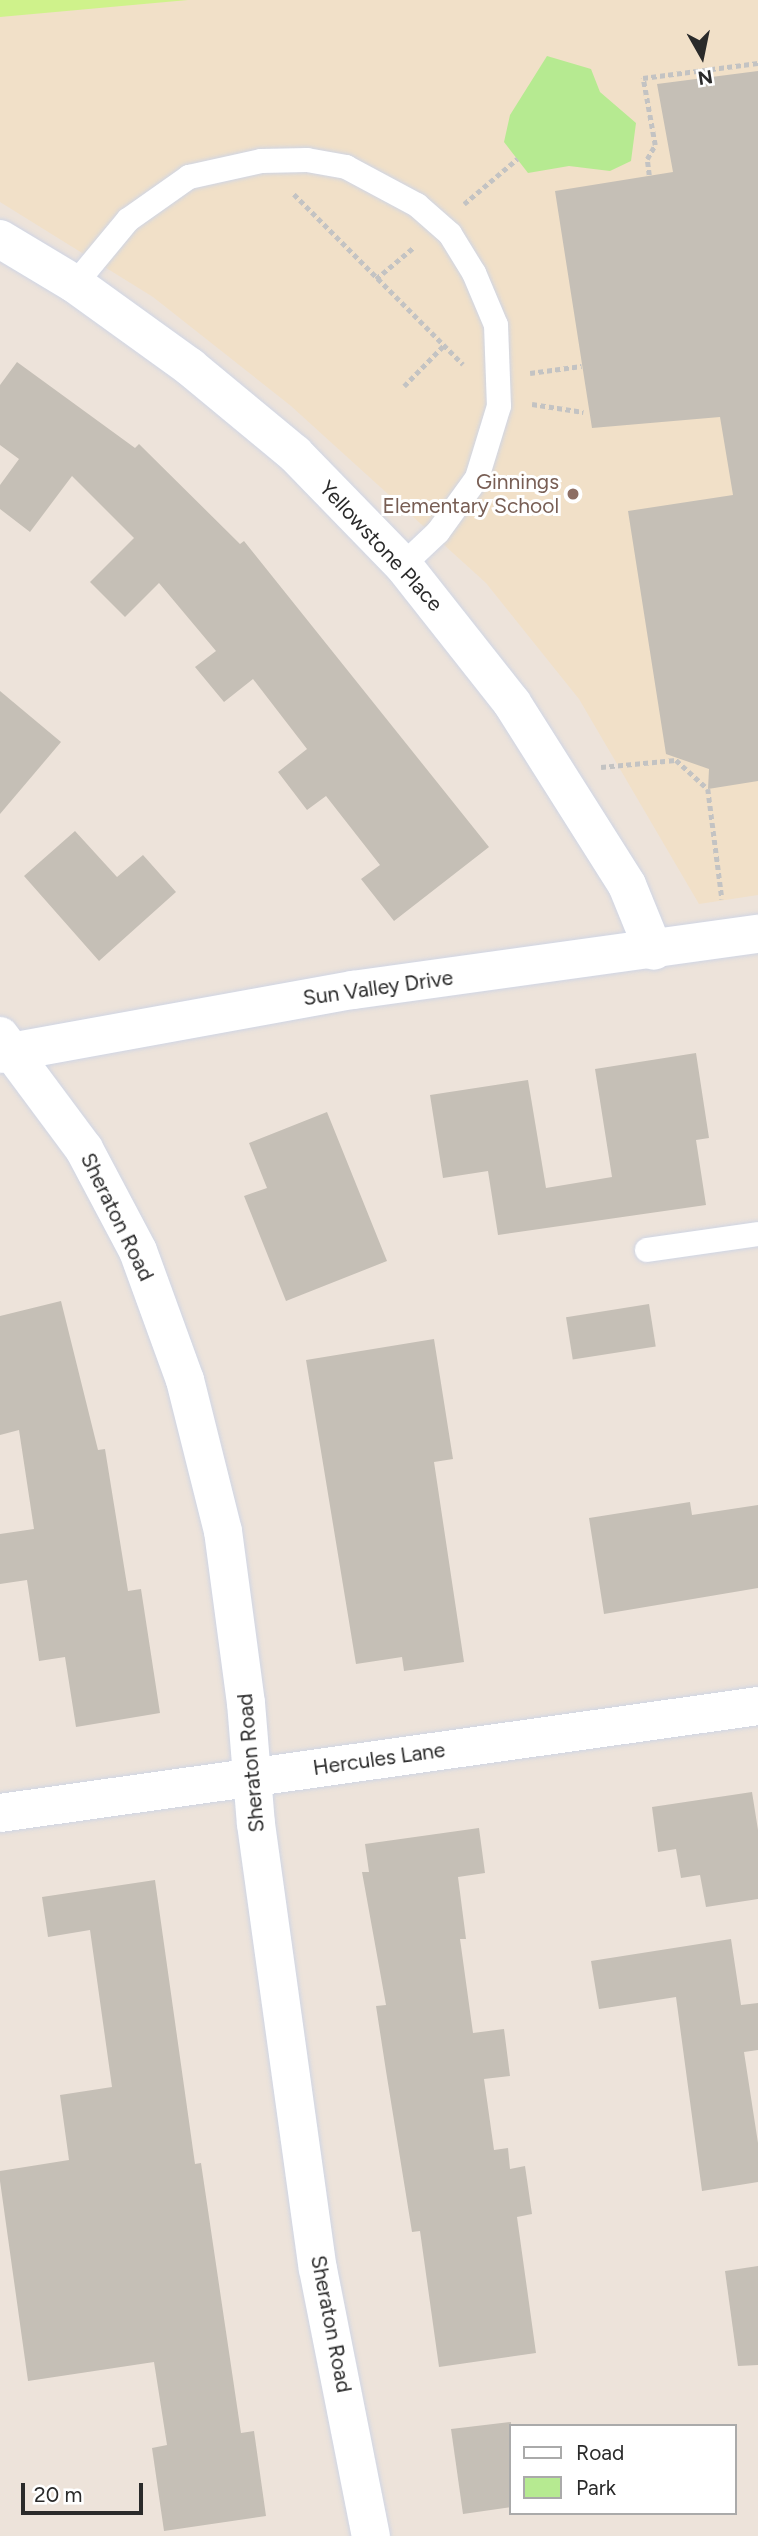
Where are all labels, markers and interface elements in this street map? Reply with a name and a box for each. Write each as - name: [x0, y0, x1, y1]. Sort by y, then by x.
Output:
- north arrow: [667, 21, 737, 91]
- text: N: [696, 65, 714, 90]
- place label: Ginnings Elementary School: [383, 469, 559, 519]
- street label: Yellowstone Place: [314, 476, 448, 616]
- marker: Ginnings Elementary School: [565, 486, 581, 502]
- street label: Sun Valley Drive: [301, 965, 455, 1011]
- street label: Sheraton Road: [75, 1149, 159, 1285]
- street label: Sheraton Road: [232, 1693, 270, 1833]
- street label: Hercules Lane: [311, 1737, 447, 1781]
- street label: Sheraton Road: [305, 2253, 357, 2395]
- legend: [510, 2424, 737, 2515]
- text: Road: [576, 2440, 624, 2465]
- scale bar: [24, 2470, 147, 2514]
- text: Park: [576, 2475, 616, 2500]
- text: 20 m: [34, 2482, 82, 2507]

